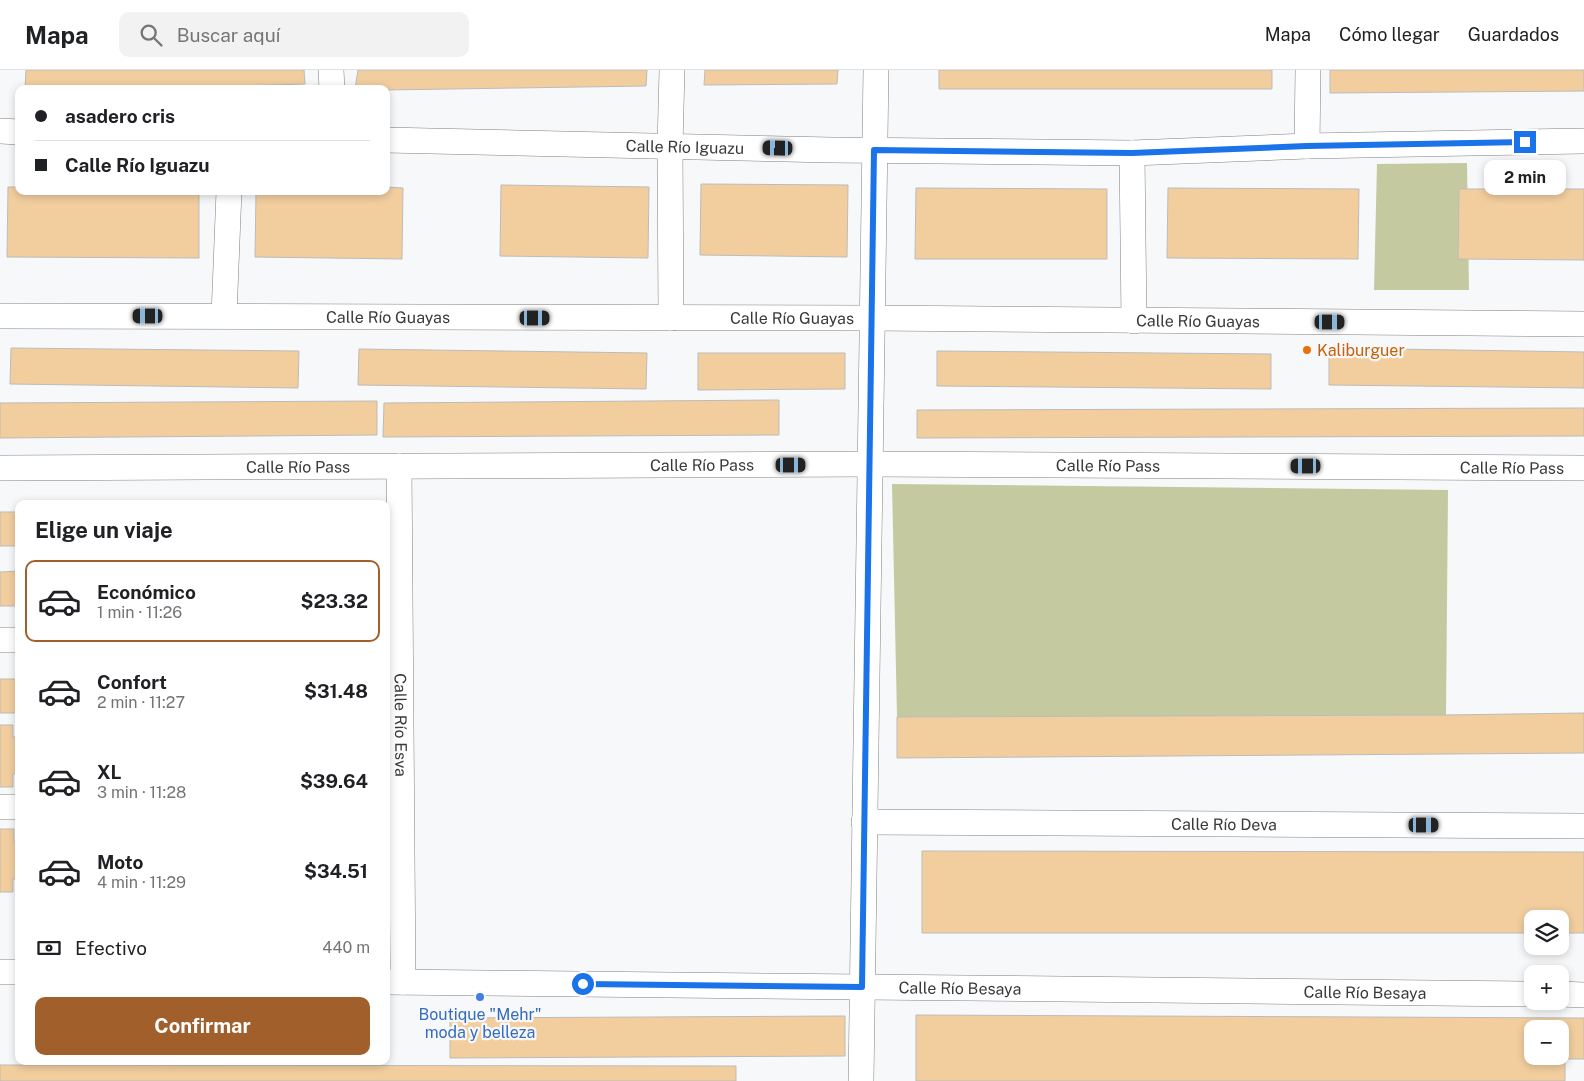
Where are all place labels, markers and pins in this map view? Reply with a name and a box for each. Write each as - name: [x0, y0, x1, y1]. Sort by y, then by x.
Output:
- place label: Kaliburguer: [1317, 341, 1405, 360]
- marker: Kaliburguer: [1301, 344, 1313, 356]
- marker: Boutique "Mehr" moda y belleza: [474, 991, 486, 1003]
- place label: Boutique "Mehr" moda y belleza: [418, 1005, 542, 1042]

